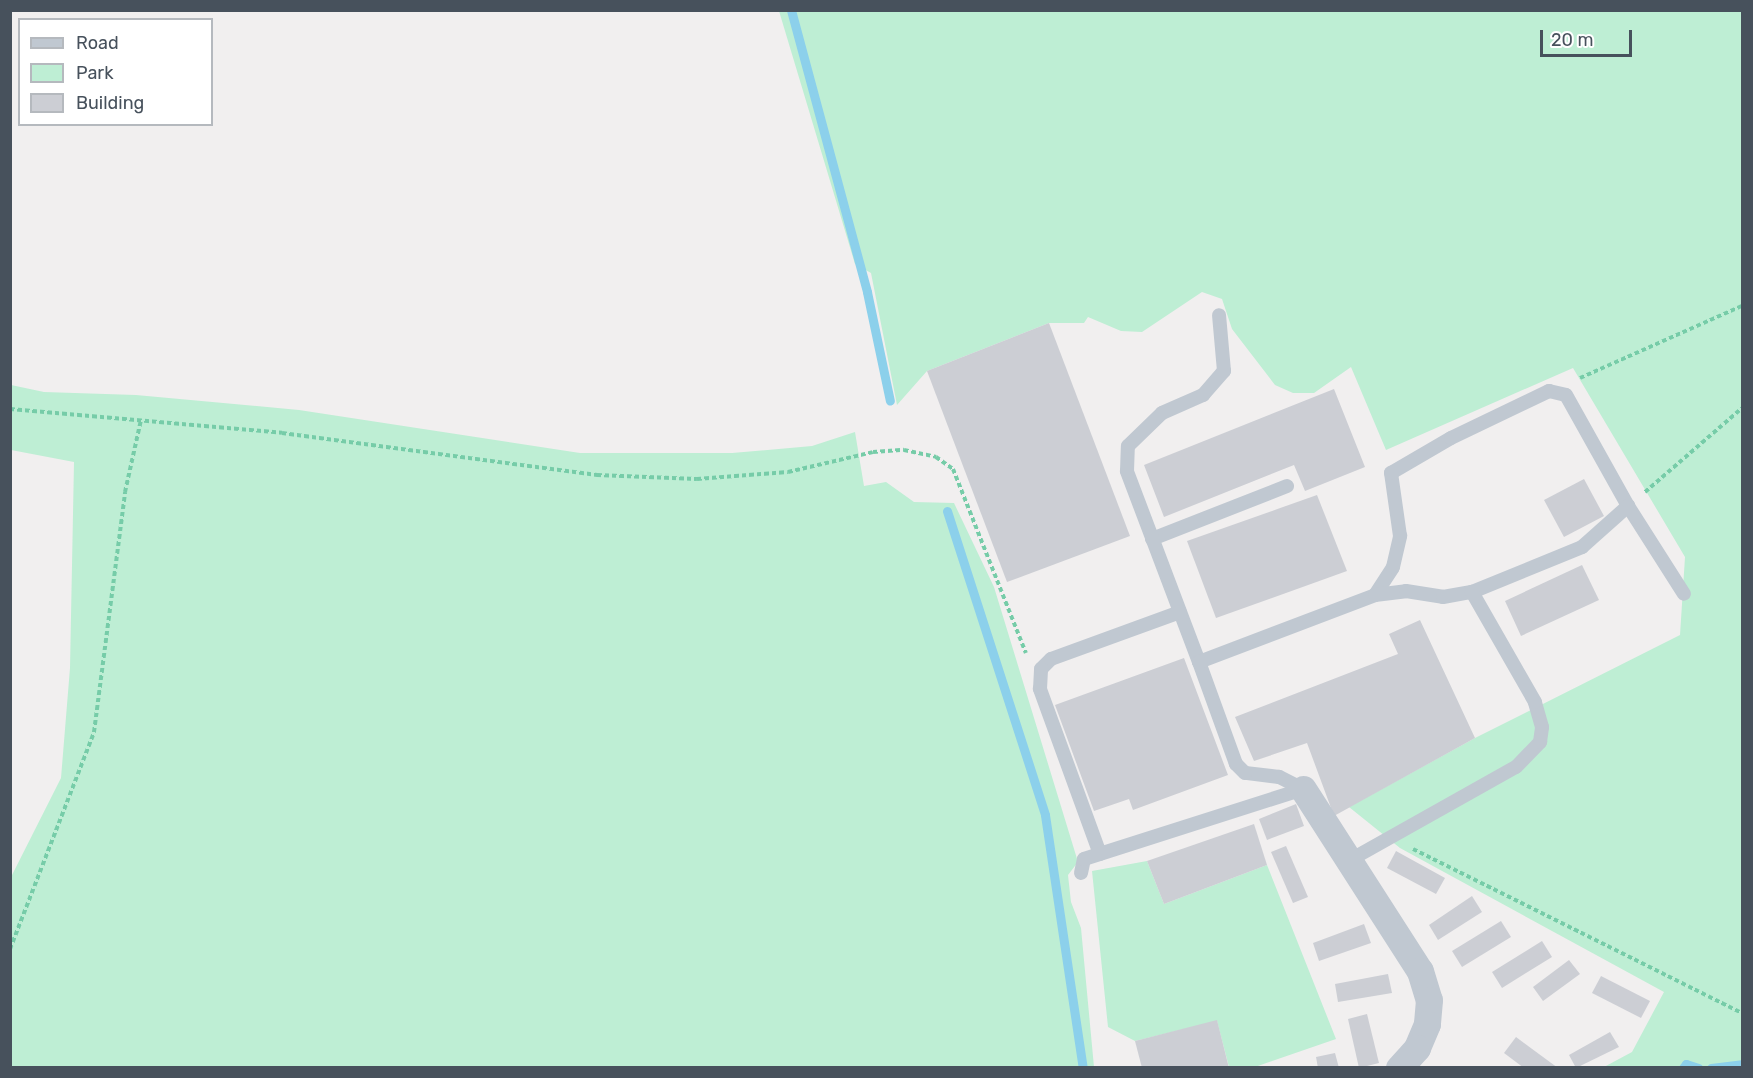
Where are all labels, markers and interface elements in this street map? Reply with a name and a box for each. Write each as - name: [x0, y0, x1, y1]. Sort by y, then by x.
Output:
- legend: [18, 18, 213, 126]
- scale bar: [1543, 18, 1634, 56]
- text: 20 m: [1551, 29, 1593, 51]
- text: Road: [76, 32, 119, 54]
- text: Park: [76, 62, 113, 84]
- text: Building: [76, 92, 144, 114]

